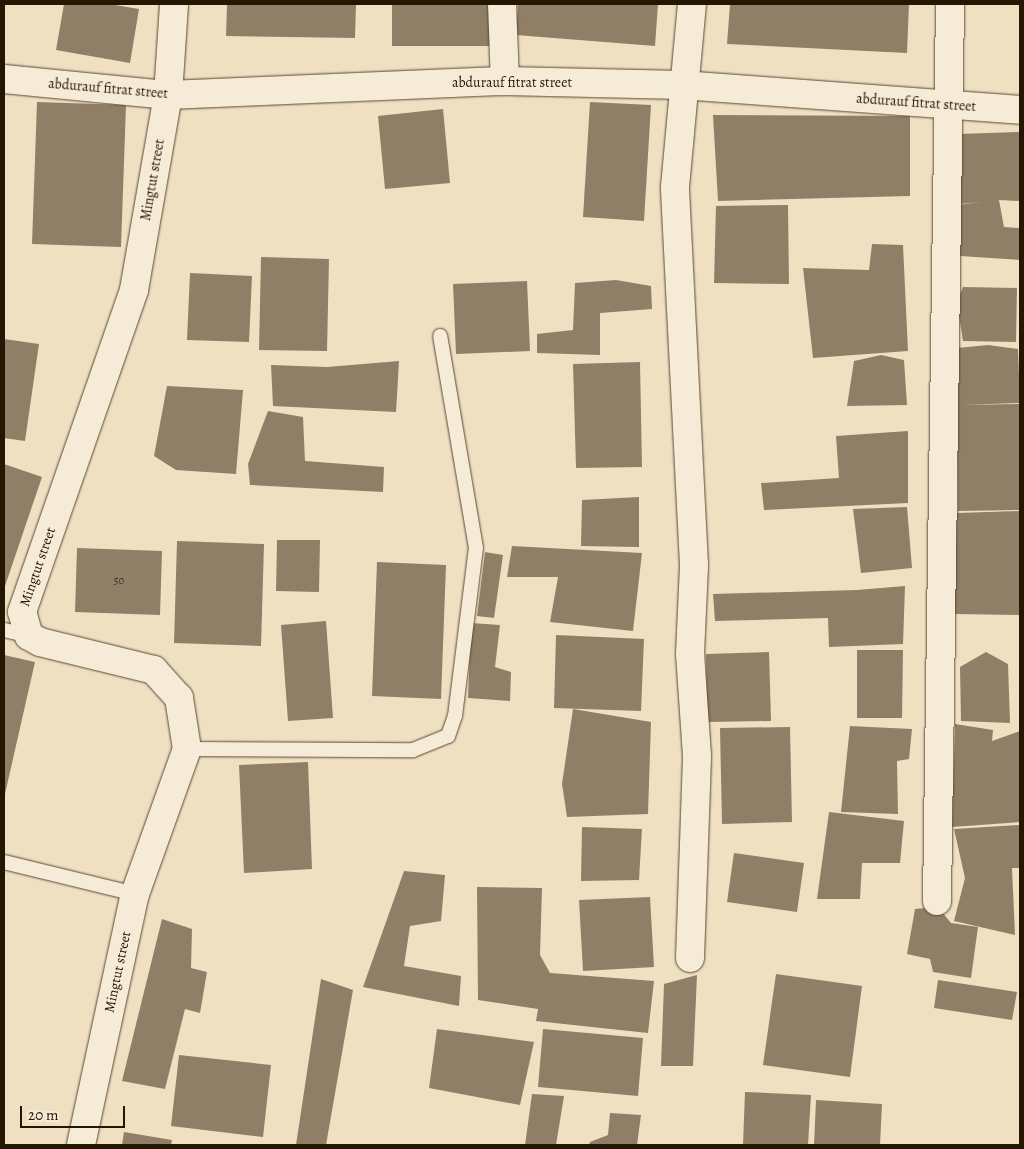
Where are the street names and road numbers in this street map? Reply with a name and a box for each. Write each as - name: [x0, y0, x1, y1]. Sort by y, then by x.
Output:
- street label: abdurauf fitrat street: [47, 75, 169, 103]
- street label: abdurauf fitrat street: [452, 75, 572, 91]
- street label: abdurauf fitrat street: [856, 90, 976, 116]
- street label: Mingtut street: [138, 138, 168, 222]
- street label: Mingtut street: [17, 525, 59, 609]
- street label: Mingtut street: [101, 930, 135, 1014]

